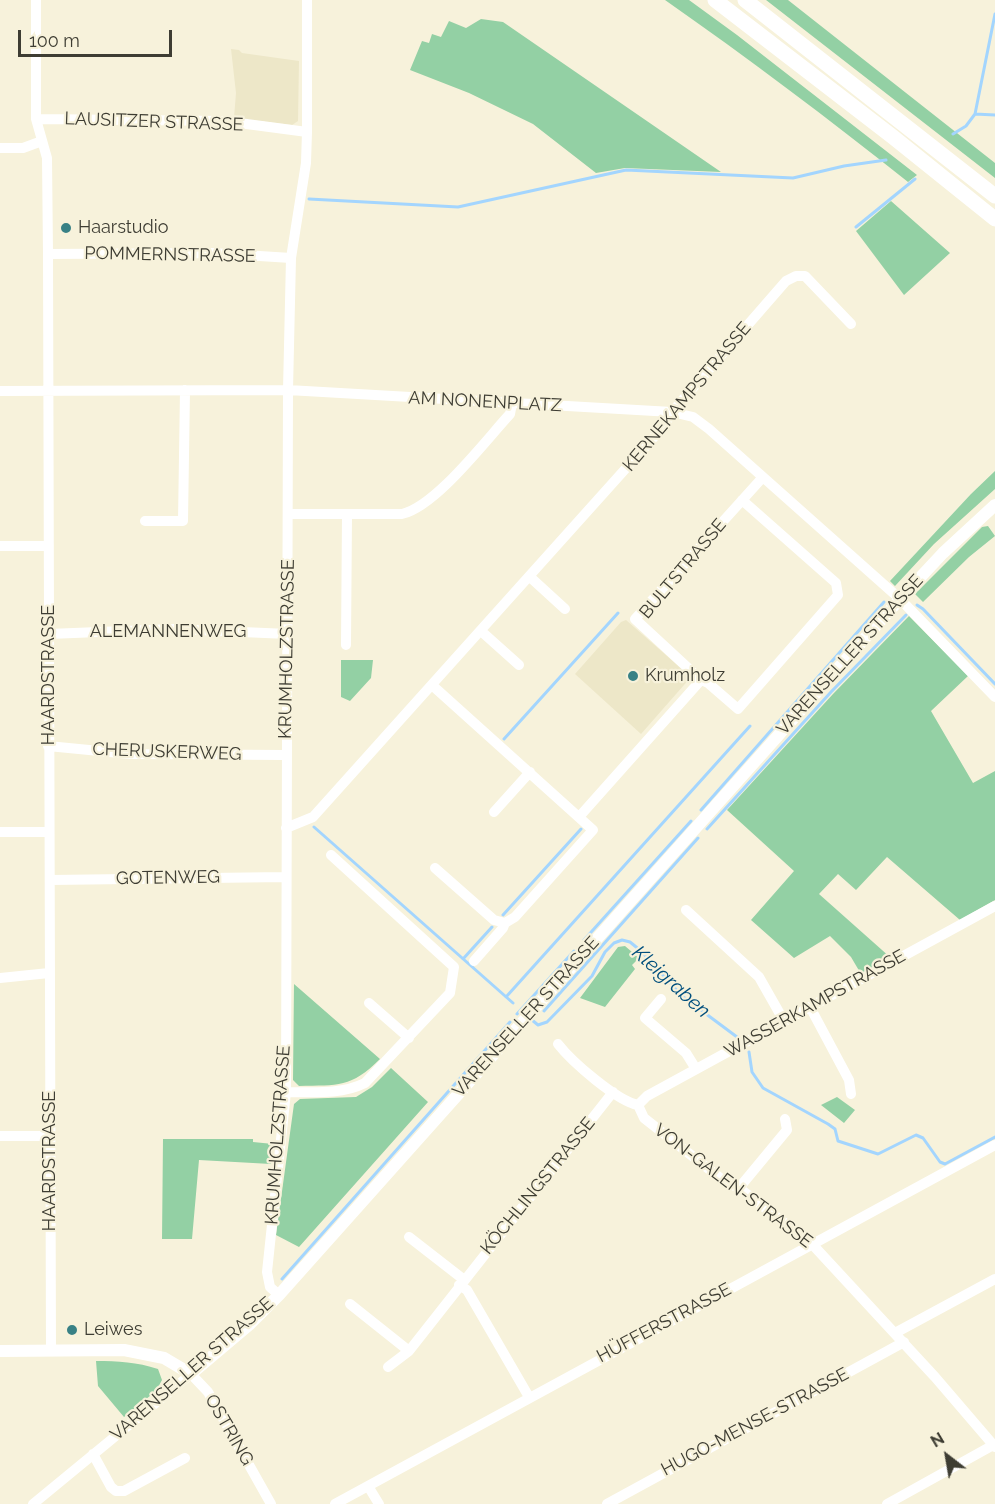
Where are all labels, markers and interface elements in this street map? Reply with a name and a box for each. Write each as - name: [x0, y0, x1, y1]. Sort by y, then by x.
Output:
- scale bar: [21, 18, 176, 56]
- text: 100 m: [29, 30, 80, 51]
- street label: LAUSITZER STRASSE: [64, 108, 244, 136]
- place label: Haarstudio: [78, 217, 168, 239]
- marker: Haarstudio: [59, 221, 73, 235]
- street label: POMMERNSTRASSE: [84, 243, 256, 267]
- street label: KERNEKAMPSTRASSE: [618, 318, 756, 476]
- street label: AM NONENPLATZ: [408, 387, 562, 417]
- street label: BULTSTRASSE: [635, 515, 731, 623]
- street label: KRUMHOLZSTRASSE: [275, 559, 299, 739]
- street label: VARENSELLER STRASSE: [772, 570, 928, 740]
- street label: HAARDSTRASSE: [38, 605, 60, 745]
- street label: ALEMANNENWEG: [90, 621, 246, 643]
- place label: Krumholz: [645, 665, 725, 687]
- marker: Krumholz: [626, 669, 640, 683]
- street label: CHERUSKERWEG: [92, 739, 242, 765]
- street label: GOTENWEG: [116, 866, 220, 890]
- street label: VARENSELLER STRASSE: [448, 932, 604, 1102]
- water label: Kleigraben: [627, 941, 715, 1023]
- street label: WASSERKAMPSTRASSE: [721, 945, 909, 1063]
- street label: KRUMHOLZSTRASSE: [261, 1045, 295, 1225]
- street label: HAARDSTRASSE: [39, 1091, 61, 1231]
- street label: KÖCHLINGSTRASSE: [476, 1113, 600, 1259]
- street label: VON-GALEN-STRASSE: [649, 1119, 817, 1253]
- street label: HÜFFERSTRASSE: [593, 1278, 735, 1368]
- street label: VARENSELLER STRASSE: [106, 1292, 278, 1446]
- place label: Leiwes: [84, 1319, 142, 1341]
- marker: Leiwes: [65, 1323, 79, 1337]
- street label: HUGO-MENSE-STRASSE: [658, 1363, 852, 1481]
- street label: OSTRING: [200, 1391, 258, 1469]
- north arrow: [917, 1426, 977, 1486]
- text: N: [927, 1429, 948, 1451]

